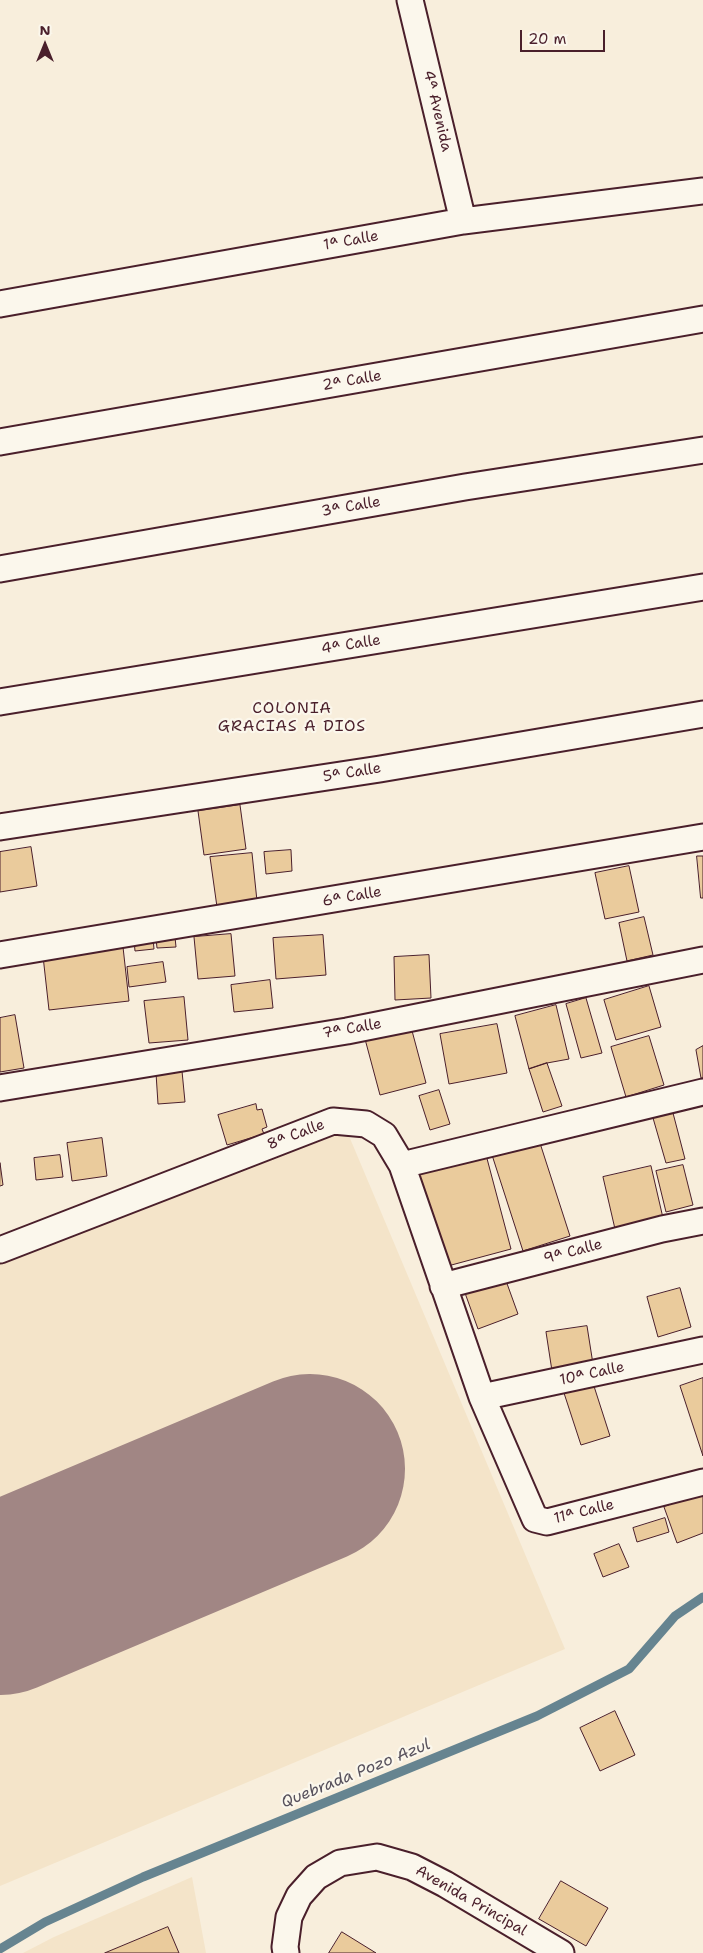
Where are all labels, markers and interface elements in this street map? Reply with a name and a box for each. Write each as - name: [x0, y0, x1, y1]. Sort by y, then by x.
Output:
- north arrow: [20, 20, 70, 70]
- scale bar: [523, 20, 608, 52]
- text: N: [39, 21, 51, 39]
- text: 20 m: [528, 29, 567, 49]
- street label: 4ª Avenida: [419, 69, 455, 153]
- street label: 1ª Calle: [322, 227, 380, 255]
- street label: 2ª Calle: [321, 367, 383, 395]
- street label: 3ª Calle: [320, 493, 382, 521]
- street label: 4ª Calle: [320, 631, 382, 659]
- district label: COLONIA GRACIAS A DIOS: [216, 699, 368, 737]
- street label: 5ª Calle: [322, 760, 382, 786]
- street label: 6ª Calle: [321, 883, 383, 911]
- street label: 7ª Calle: [321, 1015, 383, 1043]
- street label: 8ª Calle: [265, 1116, 327, 1154]
- street label: 9ª Calle: [542, 1236, 604, 1268]
- street label: 10ª Calle: [558, 1358, 626, 1390]
- street label: 11ª Calle: [552, 1496, 616, 1528]
- water label: Quebrada Pozo Azul: [279, 1735, 433, 1813]
- street label: Avenida Principal: [412, 1862, 530, 1940]

